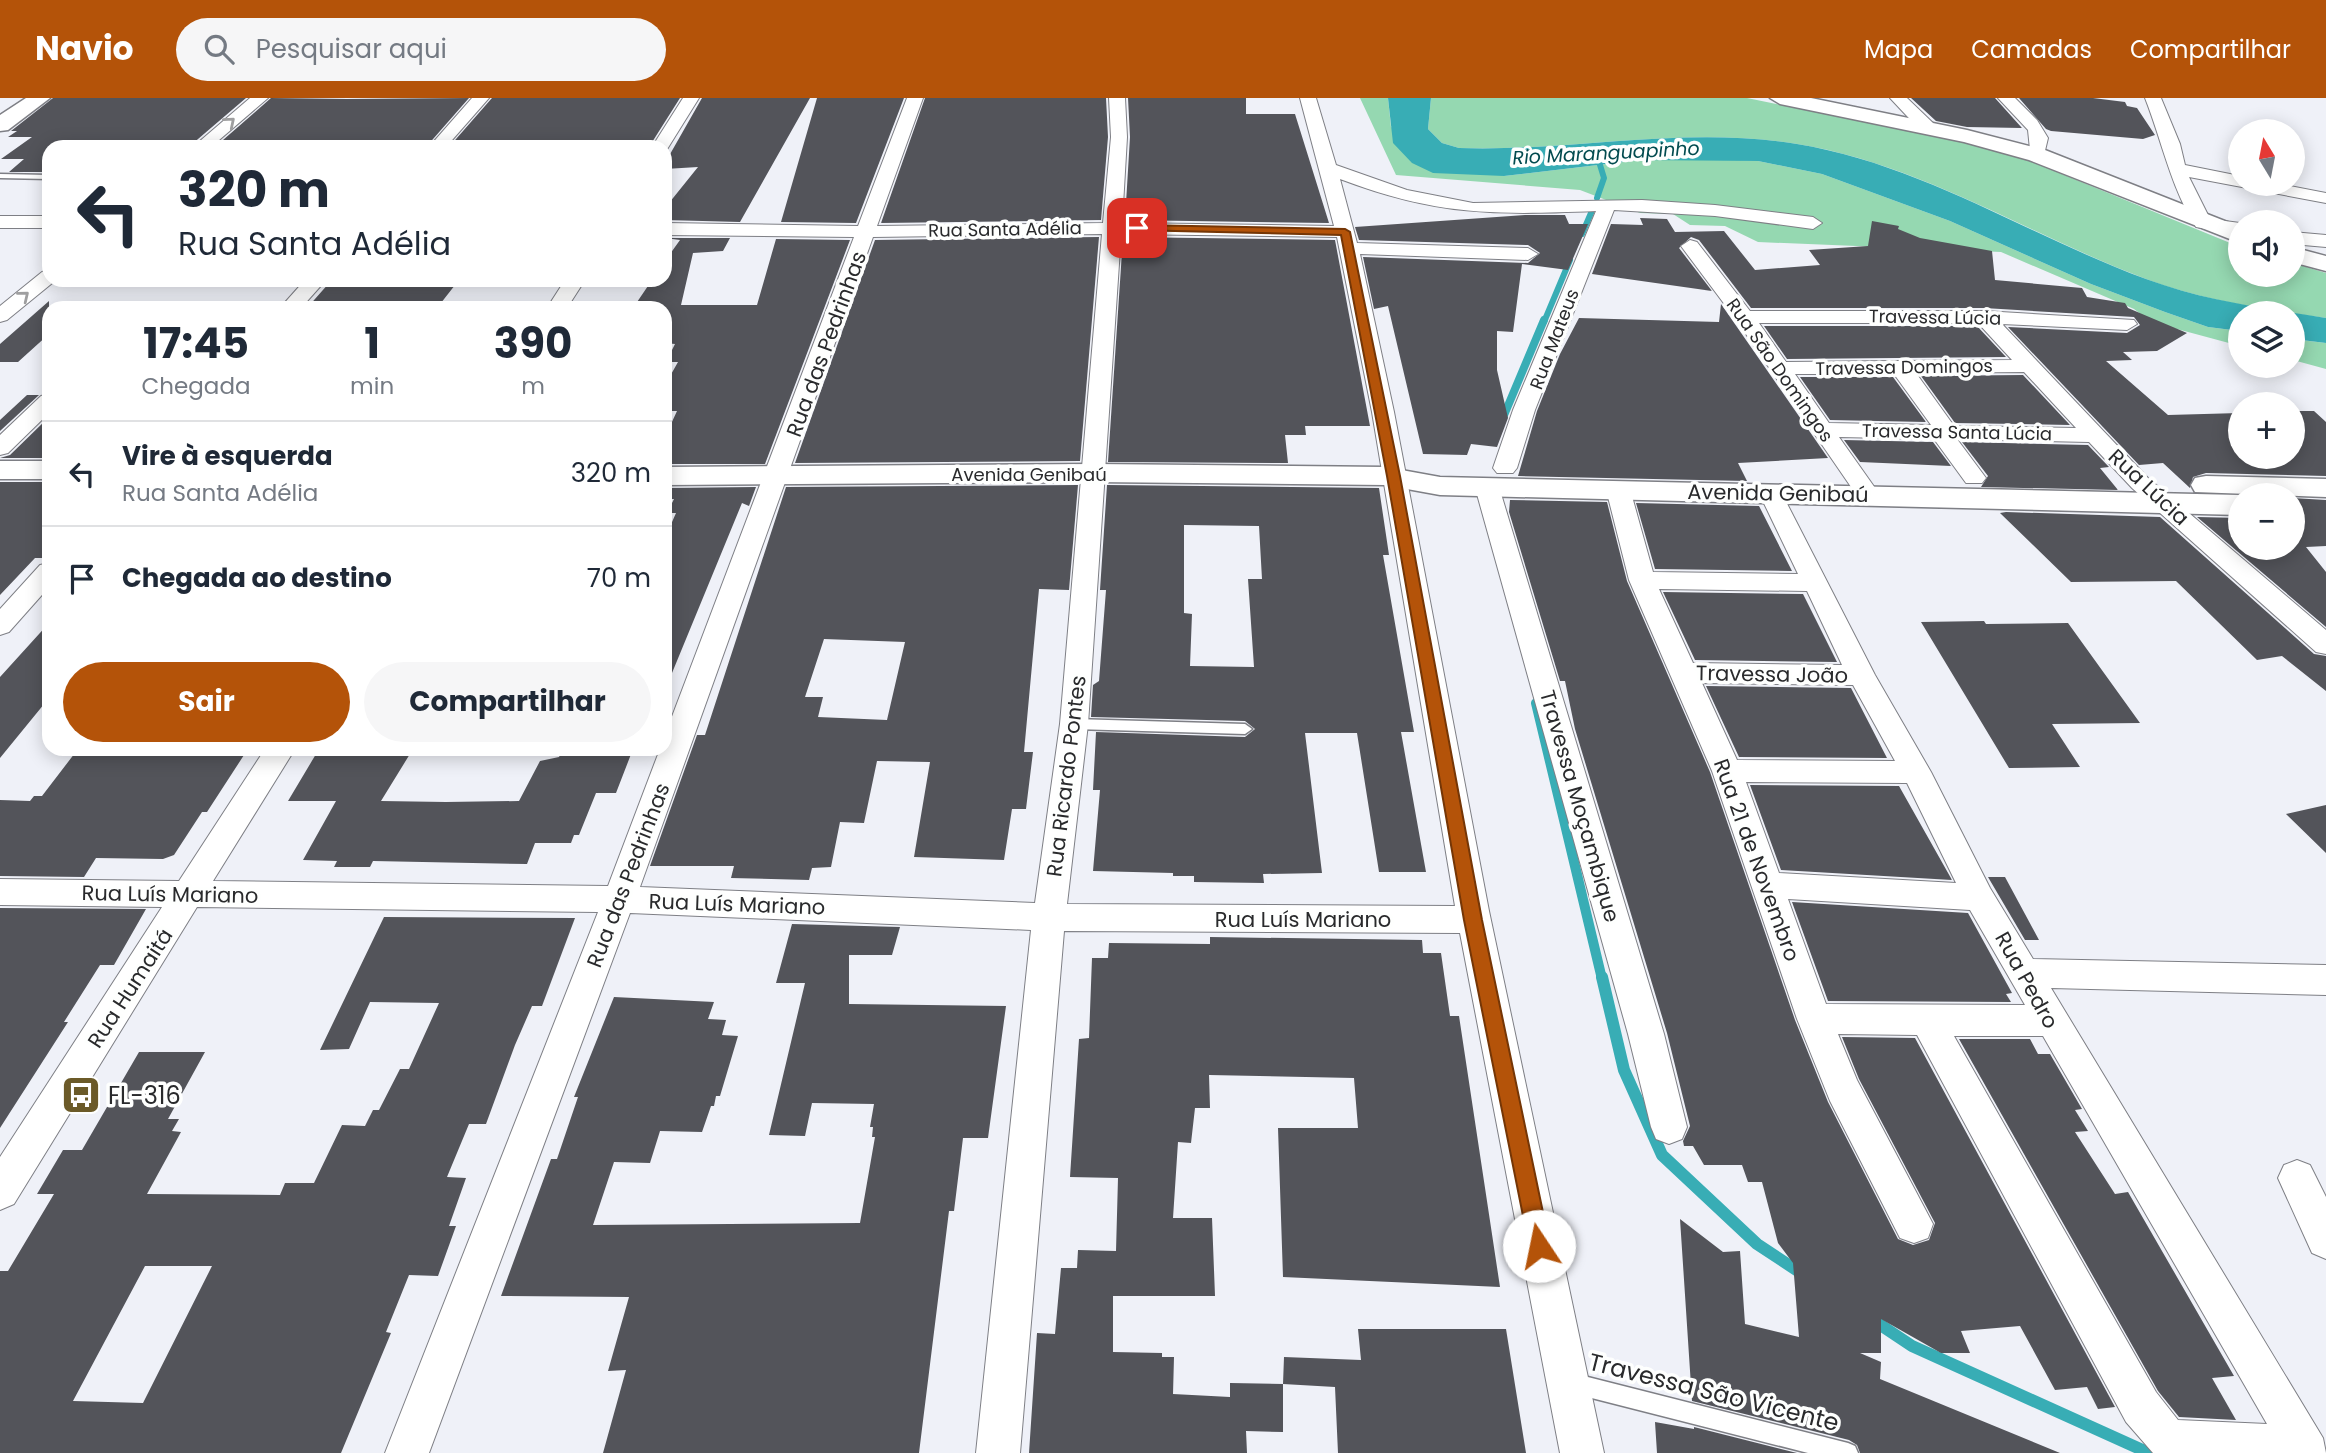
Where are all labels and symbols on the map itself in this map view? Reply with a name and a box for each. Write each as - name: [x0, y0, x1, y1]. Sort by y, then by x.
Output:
- one-way arrow: [223, 118, 235, 131]
- north arrow: [2228, 119, 2305, 196]
- water label: Rio Maranguapinho: [1512, 135, 1700, 171]
- pin: [1107, 198, 1167, 258]
- street label: Rua Santa Adélia: [928, 215, 1082, 243]
- street label: Rua das Pedrinhas: [779, 247, 873, 441]
- street label: Rua Mateus: [1523, 285, 1585, 393]
- one-way arrow: [17, 291, 29, 304]
- street label: Rua São Domingos: [1721, 293, 1839, 447]
- street label: Travessa Lúcia: [1869, 303, 2001, 331]
- street label: Travessa Domingos: [1815, 353, 1993, 381]
- street label: Travessa Santa Lúcia: [1862, 418, 2052, 446]
- street label: Rua Lúcia: [2102, 442, 2196, 532]
- street label: Avenida Genibaú: [951, 462, 1107, 487]
- street label: Avenida Genibaú: [1687, 477, 1869, 509]
- street label: Travessa João: [1696, 658, 1848, 690]
- street label: Rua Ricardo Pontes: [1039, 674, 1093, 878]
- street label: Travessa Moçambique: [1533, 687, 1627, 925]
- street label: Rua 21 de Novembro: [1707, 755, 1807, 965]
- street label: Rua das Pedrinhas: [579, 779, 677, 971]
- street label: Rua Luís Mariano: [81, 878, 259, 910]
- street label: Rua Luís Mariano: [648, 886, 826, 922]
- street label: Rua Luís Mariano: [1215, 905, 1391, 934]
- street label: Rua Humaitá: [81, 923, 179, 1053]
- street label: Rua Pedro: [1988, 926, 2066, 1034]
- bus stop icon: FL-316: [60, 1074, 102, 1116]
- place label: FL-316: [108, 1079, 181, 1112]
- position arrow: [1502, 1209, 1576, 1283]
- street label: Travessa São Vicente: [1585, 1345, 1843, 1439]

